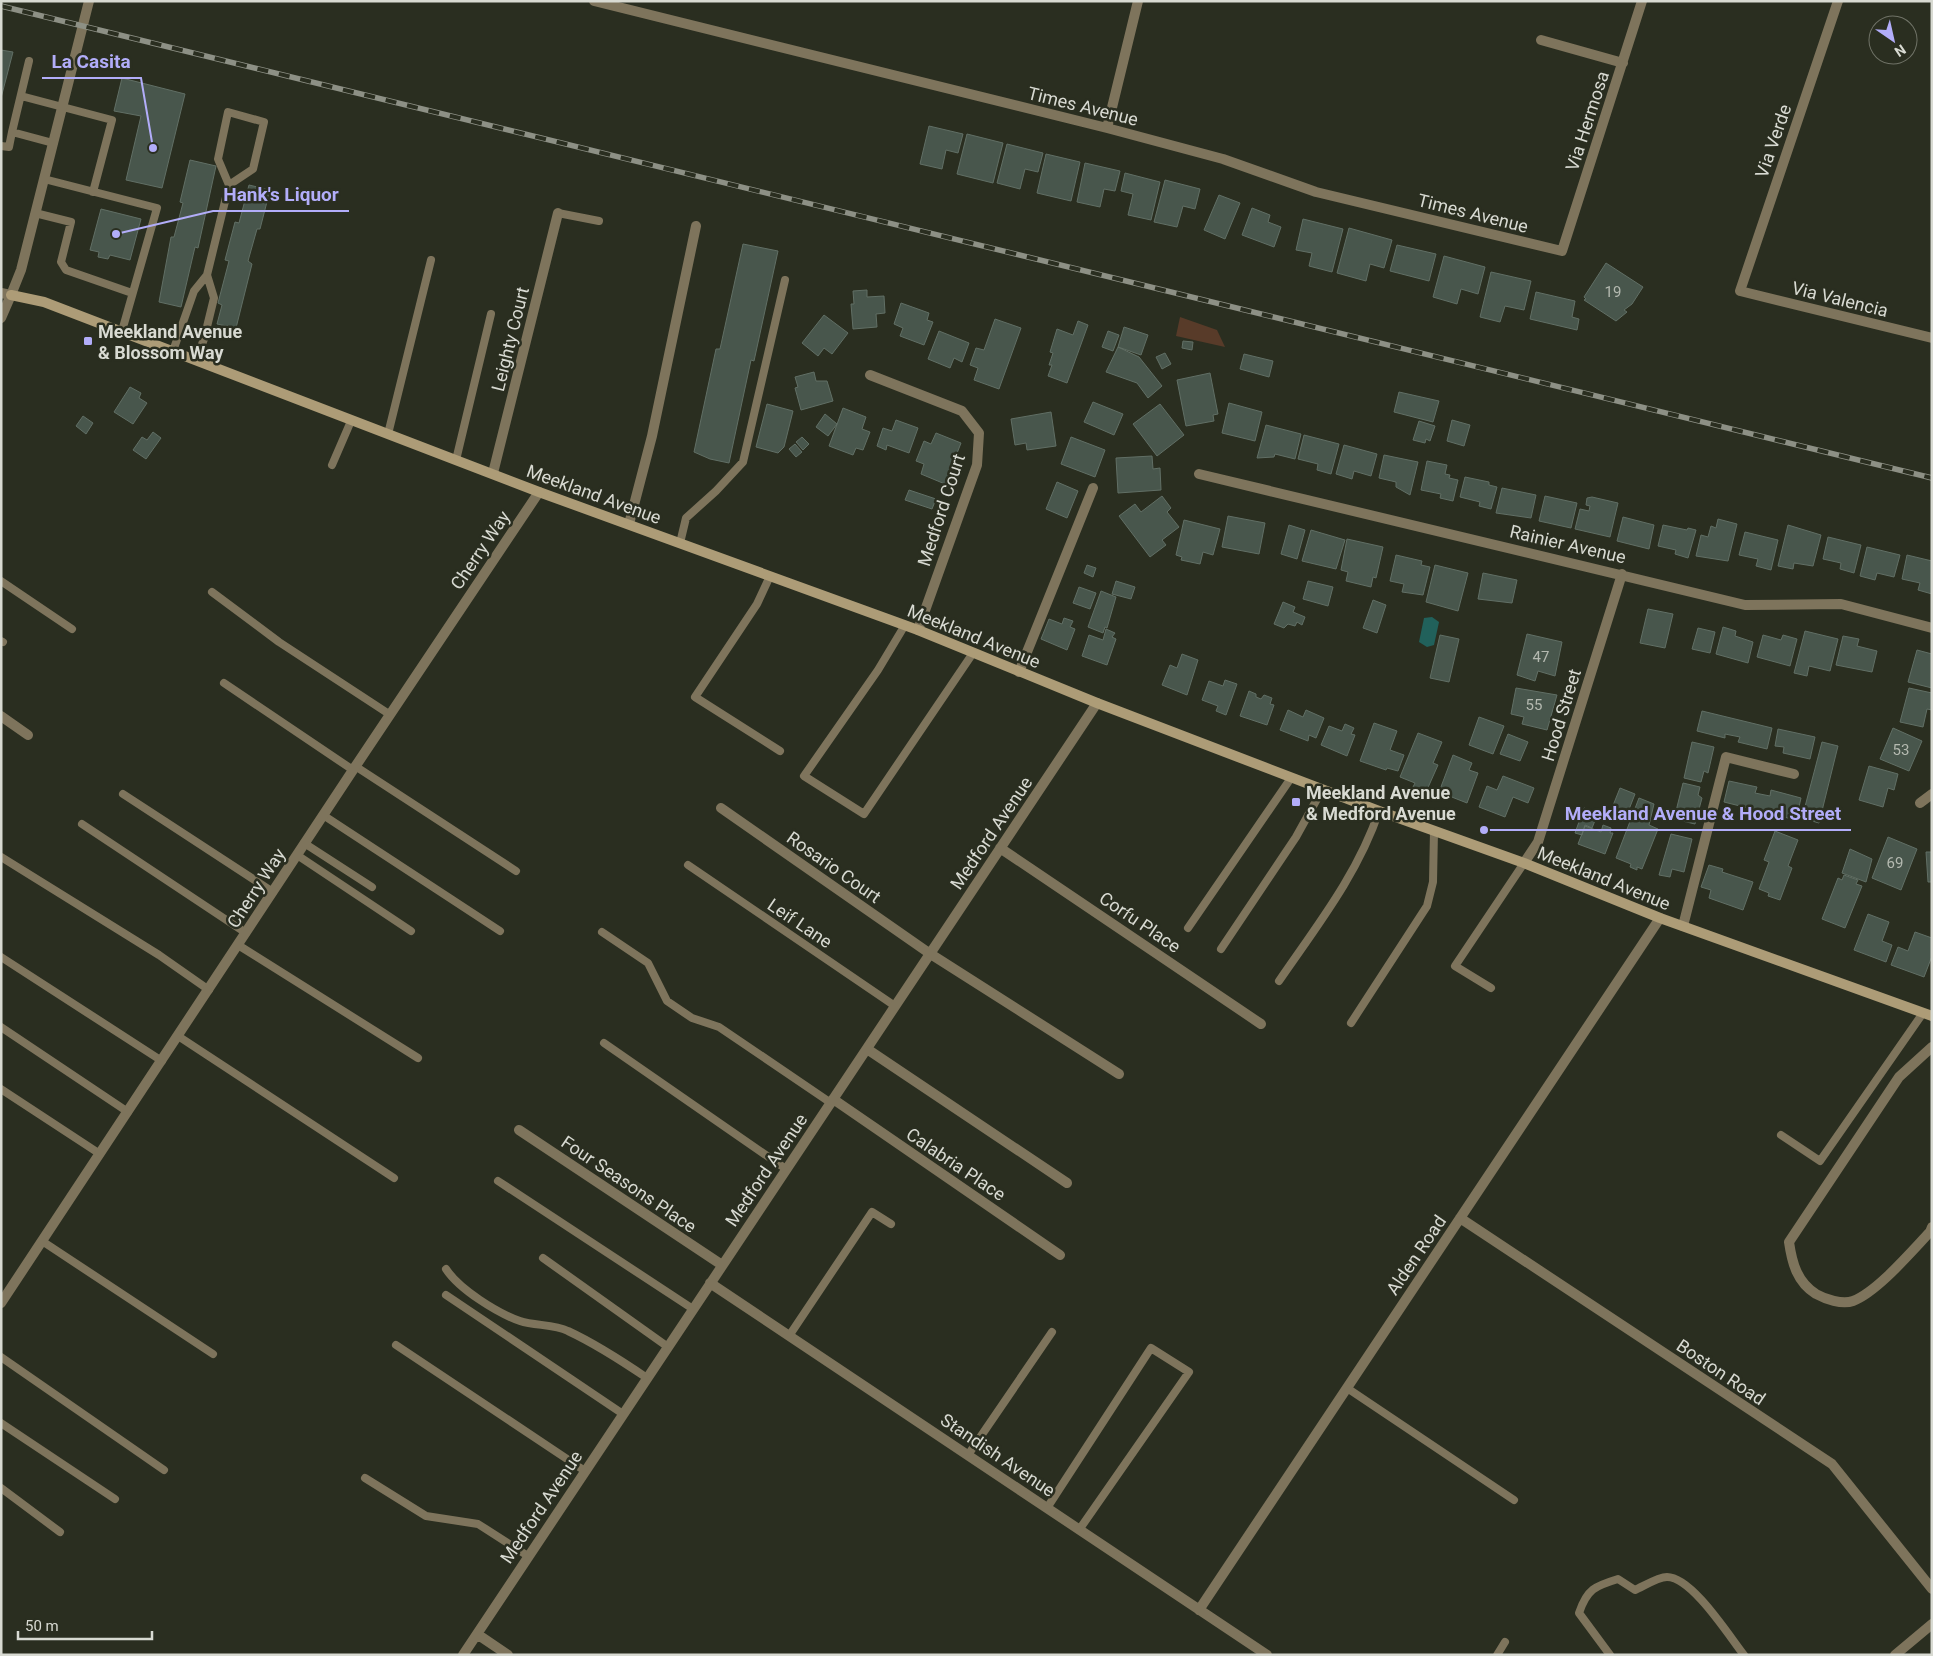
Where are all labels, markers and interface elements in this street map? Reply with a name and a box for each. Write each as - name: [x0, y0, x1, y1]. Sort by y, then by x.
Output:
- north arrow: [1868, 15, 1918, 65]
- text: N: [1892, 41, 1909, 60]
- callout: La Casita: [42, 44, 141, 78]
- text: La Casita: [51, 50, 131, 73]
- street label: Via Hermosa: [1561, 68, 1613, 174]
- street label: Times Avenue: [1026, 82, 1140, 130]
- street label: Via Verde: [1751, 101, 1795, 181]
- callout: Hank's Liquor: [213, 177, 349, 211]
- text: Hank's Liquor: [223, 183, 339, 206]
- street label: Times Avenue: [1416, 189, 1530, 237]
- street label: Via Valencia: [1790, 277, 1890, 321]
- house number: 19: [1605, 283, 1621, 301]
- street label: Leighty Court: [487, 285, 533, 393]
- place label: Meekland Avenue & Blossom Way: [98, 321, 242, 363]
- marker: Meekland Avenue & Blossom Way: [82, 335, 94, 347]
- street label: Medford Court: [913, 451, 969, 569]
- street label: Meekland Avenue: [524, 460, 664, 528]
- street label: Cherry Way: [446, 506, 514, 593]
- street label: Rainier Avenue: [1508, 520, 1628, 568]
- street label: Meekland Avenue: [904, 600, 1044, 672]
- house number: 47: [1533, 648, 1549, 666]
- street label: Hood Street: [1537, 666, 1585, 764]
- house number: 55: [1526, 696, 1542, 714]
- house number: 53: [1893, 741, 1909, 759]
- street label: Medford Avenue: [946, 773, 1036, 893]
- place label: Meekland Avenue & Medford Avenue: [1306, 782, 1456, 824]
- marker: Meekland Avenue & Medford Avenue: [1290, 796, 1302, 808]
- callout: Meekland Avenue & Hood Street: [1554, 796, 1851, 830]
- text: Meekland Avenue & Hood Street: [1565, 802, 1842, 825]
- street label: Rosario Court: [783, 827, 885, 907]
- street label: Meekland Avenue: [1534, 842, 1674, 914]
- street label: Cherry Way: [223, 844, 290, 932]
- house number: 69: [1887, 854, 1903, 872]
- street label: Corfu Place: [1095, 887, 1185, 957]
- street label: Leif Lane: [764, 894, 836, 952]
- street label: Medford Avenue: [721, 1110, 811, 1230]
- street label: Calabria Place: [902, 1123, 1010, 1205]
- street label: Four Seasons Place: [558, 1131, 700, 1237]
- street label: Alden Road: [1382, 1211, 1450, 1299]
- street label: Boston Road: [1673, 1335, 1769, 1409]
- street label: Standish Avenue: [937, 1409, 1059, 1501]
- street label: Medford Avenue: [496, 1447, 586, 1567]
- scale bar: [18, 1608, 151, 1640]
- text: 50 m: [25, 1617, 59, 1635]

